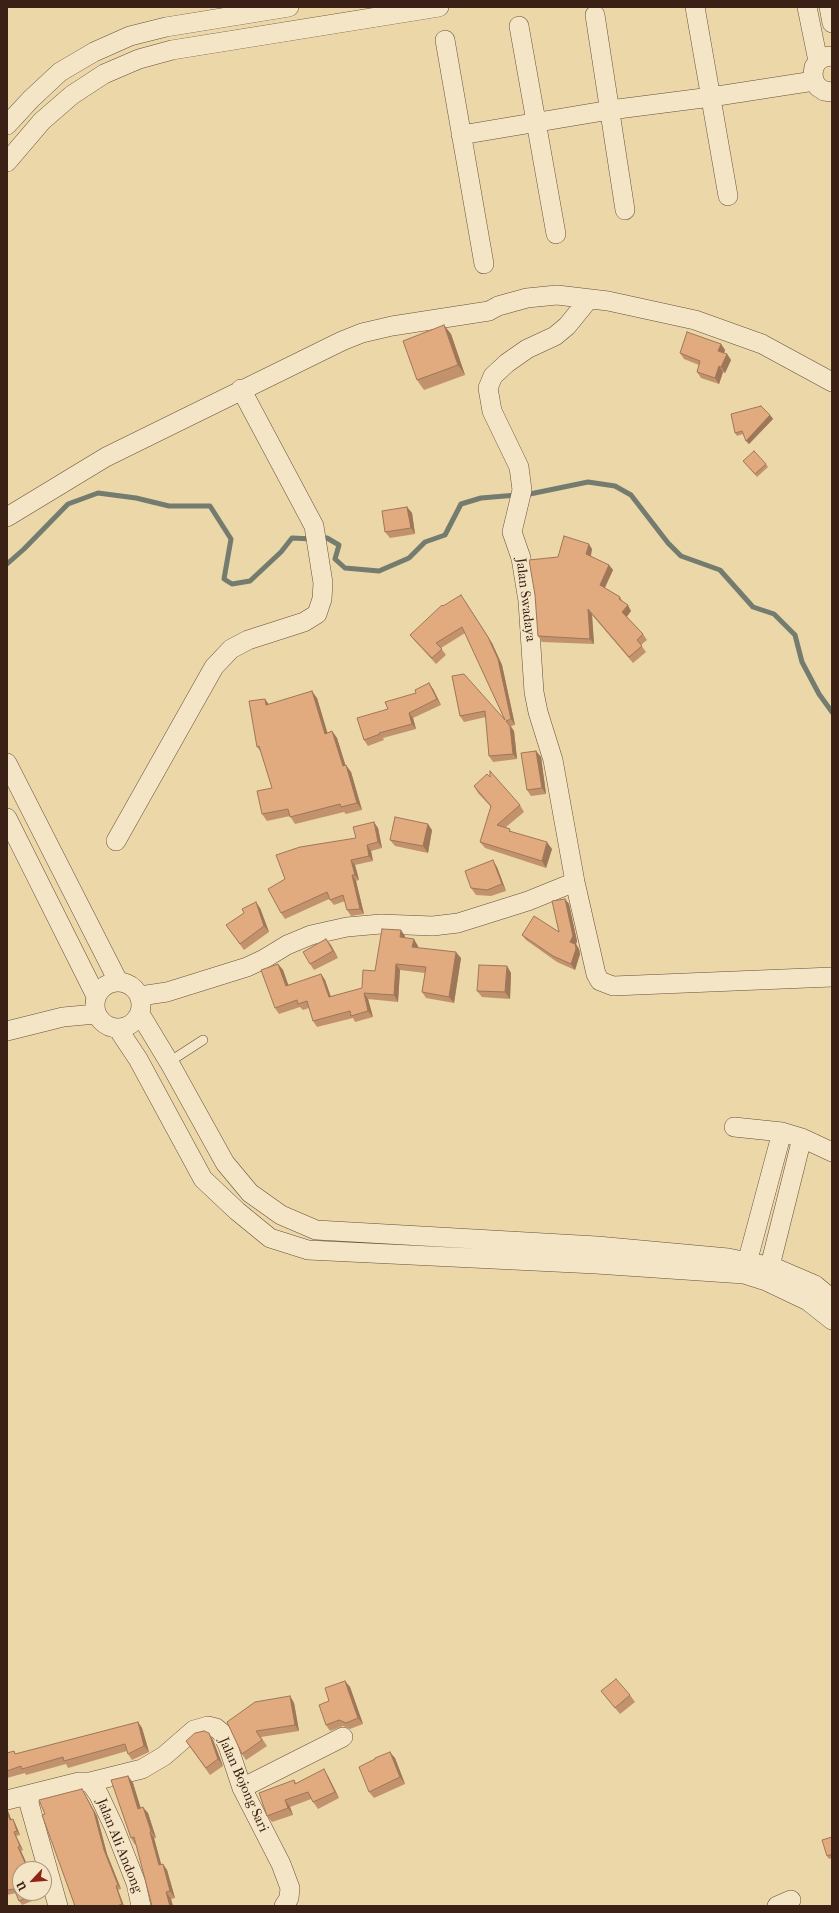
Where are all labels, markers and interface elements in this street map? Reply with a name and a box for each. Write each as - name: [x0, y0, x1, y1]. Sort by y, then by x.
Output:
- street label: Jalan Swadaya: [512, 557, 538, 643]
- street label: Jalan Bojong Sari: [215, 1735, 271, 1835]
- street label: Jalan Ali Andong: [92, 1796, 146, 1896]
- north arrow: [12, 1861, 52, 1901]
- text: U: [14, 1879, 29, 1893]

